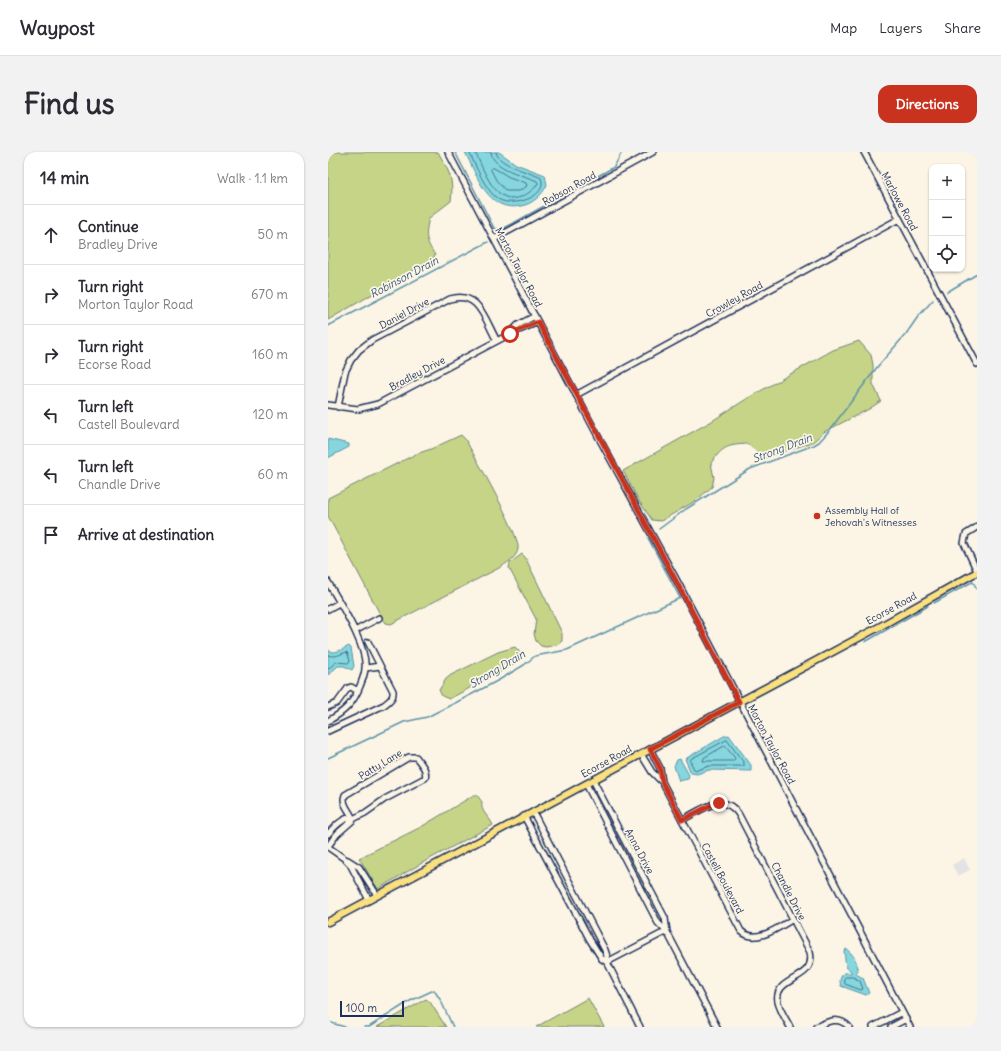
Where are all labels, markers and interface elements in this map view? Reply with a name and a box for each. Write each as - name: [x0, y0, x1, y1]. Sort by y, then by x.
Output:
- text: Waypost: [20, 16, 95, 40]
- text: Map: [830, 19, 857, 37]
- text: Layers: [879, 19, 922, 37]
- text: Share: [944, 19, 981, 37]
- button: Directions: [878, 85, 977, 123]
- text: Find us: [24, 86, 115, 122]
- map controls: [929, 164, 965, 272]
- button: +: [929, 164, 965, 200]
- text: 14 min: [40, 167, 89, 189]
- street label: Robson Road: [540, 168, 598, 208]
- text: Walk · 1.1 km: [217, 170, 288, 187]
- street label: Marlowe Road: [879, 170, 921, 233]
- button: −: [929, 200, 965, 236]
- text: Continue: [78, 217, 139, 236]
- icon: ahead: [40, 224, 62, 246]
- street label: Morton Taylor Road: [492, 225, 545, 309]
- text: 50 m: [257, 226, 288, 243]
- text: Bradley Drive: [78, 236, 158, 253]
- button: locate: [929, 236, 965, 272]
- water label: Robinson Drain: [367, 253, 441, 301]
- text: Turn right: [78, 277, 143, 296]
- street label: Crowley Road: [703, 278, 765, 320]
- icon: right: [40, 284, 62, 306]
- text: 670 m: [251, 286, 288, 303]
- street label: Daniel Drive: [377, 295, 431, 332]
- text: Morton Taylor Road: [78, 296, 193, 313]
- route start: [501, 325, 519, 343]
- text: Turn right: [78, 337, 143, 356]
- icon: right: [40, 344, 62, 366]
- text: 160 m: [252, 346, 288, 363]
- street label: Bradley Drive: [387, 353, 447, 394]
- text: Ecorse Road: [78, 356, 151, 373]
- text: Turn left: [78, 397, 133, 416]
- icon: left: [40, 404, 62, 426]
- text: 120 m: [253, 406, 288, 423]
- text: Castell Boulevard: [78, 416, 180, 433]
- water label: Strong Drain: [750, 430, 814, 466]
- text: Turn left: [78, 457, 133, 476]
- icon: left: [40, 464, 62, 486]
- text: 60 m: [257, 466, 288, 483]
- text: Chandle Drive: [78, 476, 160, 493]
- place label: Assembly Hall of Jehovah's Witnesses: [825, 504, 917, 529]
- marker: Assembly Hall of Jehovah's Witnesses: [812, 511, 822, 521]
- icon: arrive: [40, 524, 62, 546]
- text: Arrive at destination: [78, 525, 214, 544]
- street label: Ecorse Road: [864, 589, 919, 628]
- water label: Strong Drain: [467, 647, 528, 691]
- street label: Morton Taylor Road: [745, 702, 798, 786]
- street label: Ecorse Road: [579, 742, 634, 781]
- street label: Patty Lane: [356, 746, 404, 783]
- route end: [710, 794, 728, 812]
- street label: Anna Drive: [622, 826, 657, 876]
- street label: Castell Boulevard: [698, 841, 747, 916]
- street label: Chandle Drive: [768, 860, 809, 922]
- scale bar: [340, 999, 404, 1018]
- text: 100 m: [346, 1001, 377, 1015]

